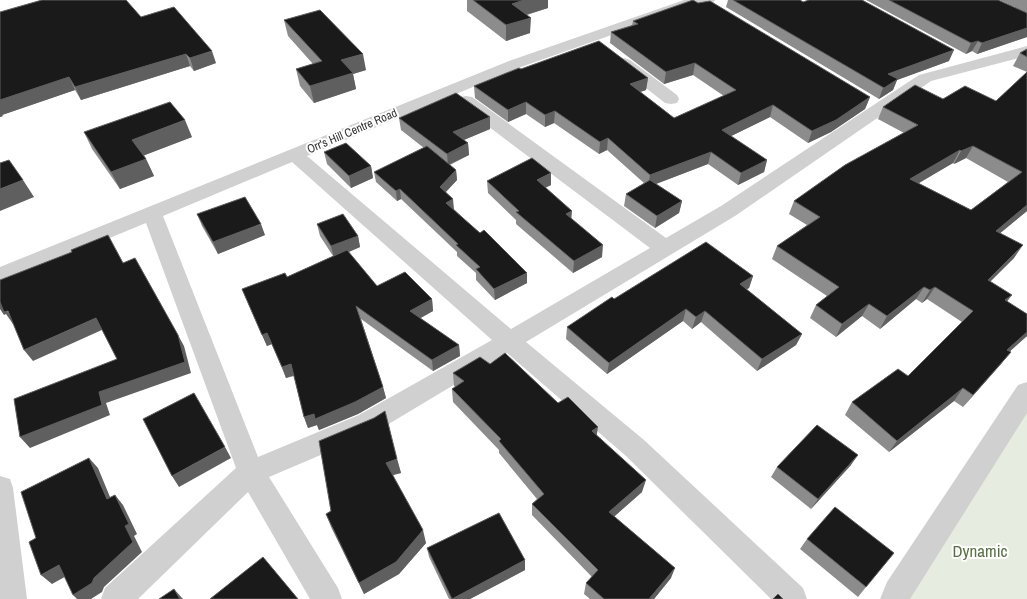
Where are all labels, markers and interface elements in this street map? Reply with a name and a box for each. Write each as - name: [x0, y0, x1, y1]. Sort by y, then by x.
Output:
- street label: Orr's Hill Centre Road: [304, 105, 400, 157]
- park label: Dynamic: [953, 539, 1008, 562]

